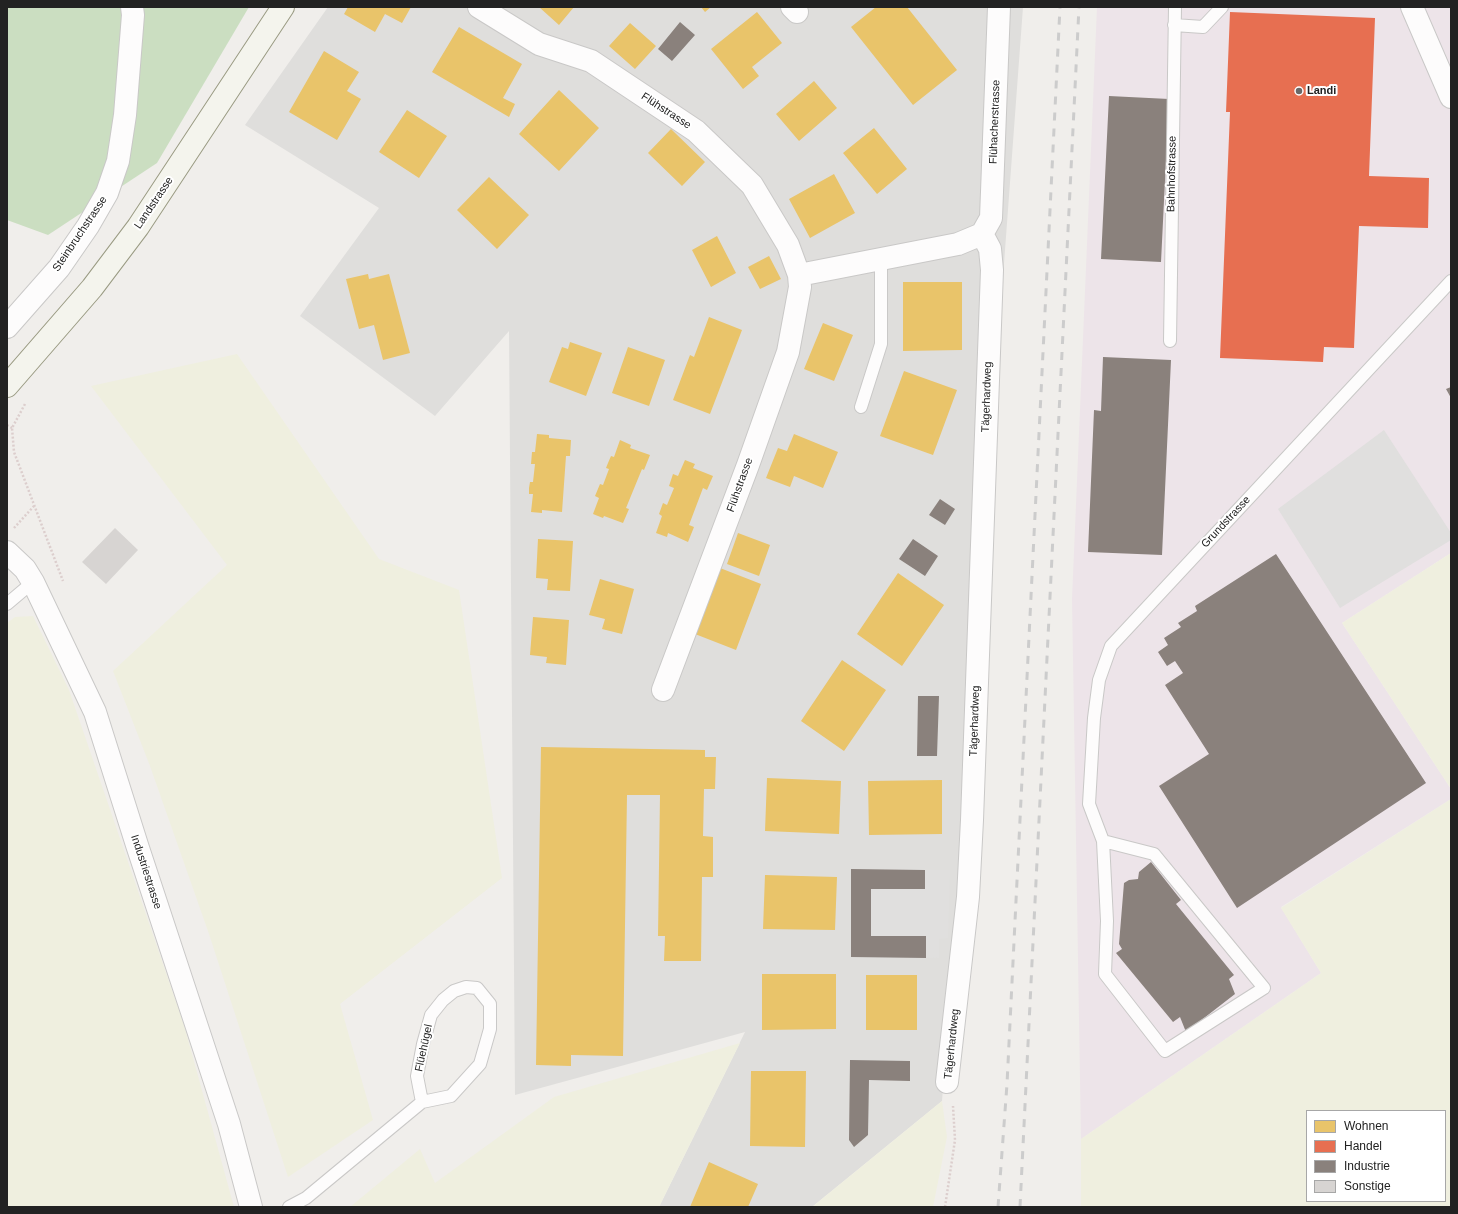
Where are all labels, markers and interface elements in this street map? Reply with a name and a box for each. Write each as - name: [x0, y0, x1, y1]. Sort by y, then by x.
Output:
- street label: Flühacherstrasse: [987, 80, 1003, 164]
- place label: Landi: [1307, 84, 1336, 98]
- marker: Landi: [1294, 86, 1304, 96]
- street label: Flühstrasse: [639, 90, 693, 132]
- street label: Bahnhofstrasse: [1165, 136, 1179, 212]
- street label: Landstrasse: [132, 174, 176, 232]
- street label: Steinbruchstrasse: [50, 194, 110, 274]
- street label: Tägerhardweg: [979, 361, 995, 433]
- street label: Flühstrasse: [724, 456, 756, 514]
- street label: Grundstrasse: [1199, 493, 1253, 551]
- street label: Tägerhardweg: [967, 685, 983, 757]
- street label: Industriestrasse: [128, 833, 164, 911]
- street label: Tägerhardweg: [942, 1008, 962, 1080]
- street label: Flüehügel: [413, 1023, 435, 1073]
- legend: [1306, 1110, 1446, 1202]
- text: Wohnen: [1344, 1119, 1388, 1133]
- text: Handel: [1344, 1139, 1382, 1153]
- text: Industrie: [1344, 1159, 1390, 1173]
- text: Sonstige: [1344, 1179, 1391, 1193]

